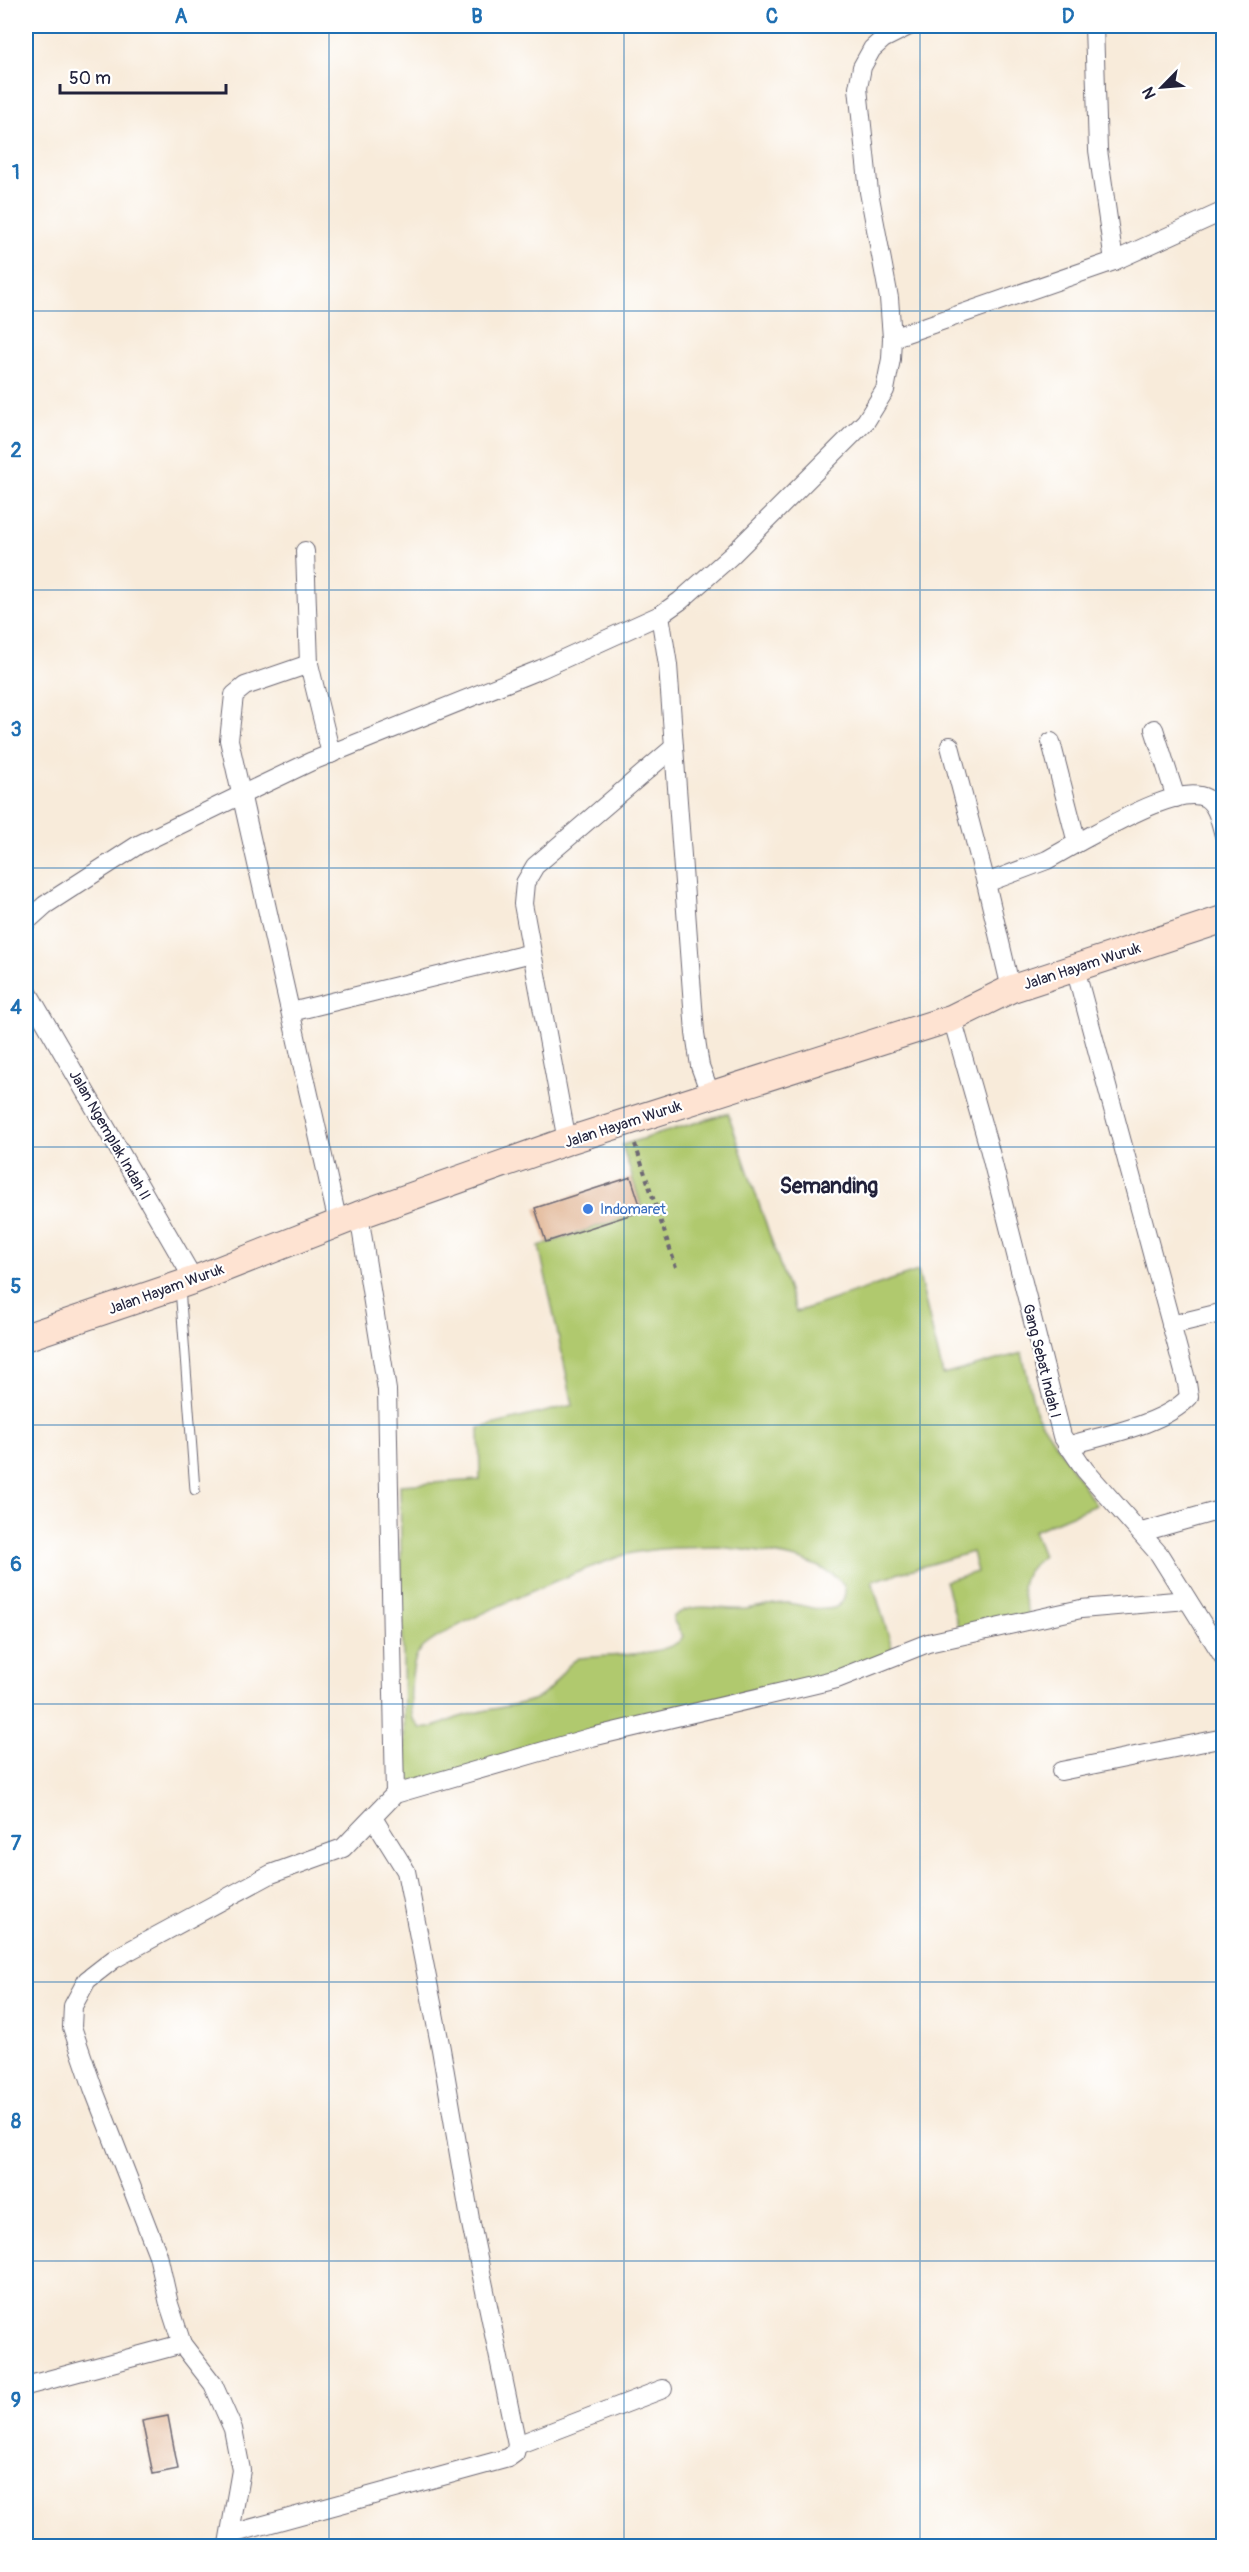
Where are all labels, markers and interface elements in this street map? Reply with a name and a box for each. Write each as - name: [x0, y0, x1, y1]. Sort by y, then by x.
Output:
- text: A: [175, 4, 188, 29]
- text: B: [471, 4, 483, 29]
- text: C: [766, 4, 778, 29]
- text: D: [1062, 4, 1075, 29]
- scale bar: [60, 57, 226, 95]
- north arrow: [1132, 57, 1192, 117]
- text: 50 m: [69, 67, 111, 90]
- text: N: [1138, 84, 1161, 102]
- text: 1: [12, 160, 20, 185]
- text: 2: [10, 438, 22, 463]
- text: 3: [10, 717, 22, 742]
- street label: Jalan Hayam Wuruk: [1021, 938, 1144, 994]
- text: 4: [10, 995, 22, 1020]
- street label: Jalan Ngemplak Indah II: [65, 1067, 155, 1204]
- street label: Jalan Hayam Wuruk: [562, 1096, 685, 1152]
- district label: Semanding: [780, 1173, 879, 1200]
- place label: Indomaret: [600, 1200, 667, 1219]
- marker: Indomaret: [581, 1202, 595, 1216]
- street label: Jalan Hayam Wuruk: [106, 1259, 227, 1319]
- text: 5: [11, 1274, 22, 1299]
- street label: Gang Sebat Indah I: [1018, 1302, 1065, 1420]
- text: 6: [10, 1552, 22, 1577]
- text: 7: [11, 1831, 22, 1856]
- text: 8: [11, 2109, 21, 2134]
- text: 9: [11, 2388, 21, 2413]

